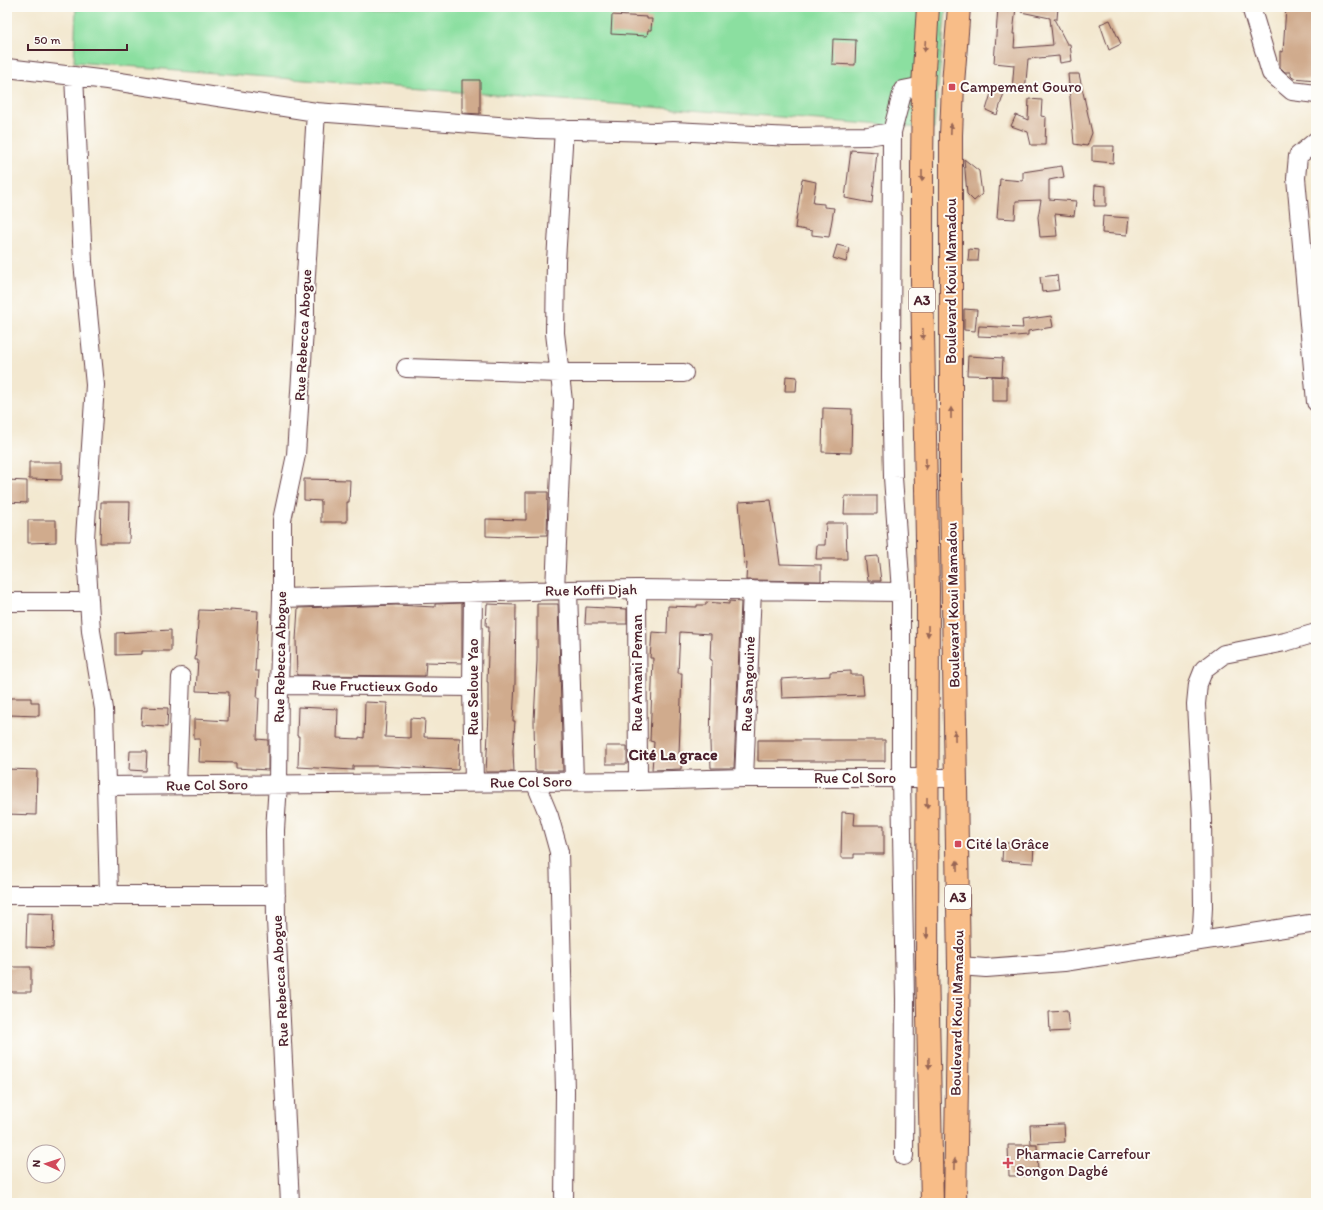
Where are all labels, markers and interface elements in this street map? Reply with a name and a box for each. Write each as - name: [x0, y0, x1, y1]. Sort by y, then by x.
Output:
- scale bar: [28, 26, 127, 52]
- text: 50 m: [34, 33, 60, 47]
- one-way arrow: [922, 40, 929, 52]
- place label: Campement Gouro: [960, 78, 1082, 96]
- marker: Campement Gouro: [947, 82, 957, 92]
- one-way arrow: [948, 122, 954, 135]
- one-way arrow: [919, 170, 925, 183]
- street label: Boulevard Koui Mamadou: [942, 198, 960, 364]
- street label: Rue Rebecca Abogue: [291, 269, 315, 401]
- road number: A3: [909, 288, 935, 312]
- one-way arrow: [920, 328, 926, 341]
- one-way arrow: [948, 406, 954, 419]
- one-way arrow: [923, 458, 929, 471]
- street label: Boulevard Koui Mamadou: [943, 522, 963, 688]
- street label: Rue Koffi Djah: [545, 580, 638, 600]
- street label: Rue Rebecca Abogue: [270, 591, 290, 723]
- street label: Rue Amani Peman: [628, 614, 646, 732]
- one-way arrow: [925, 625, 931, 638]
- street label: Rue Sangouiné: [737, 636, 759, 732]
- street label: Rue Seloue Yao: [464, 638, 482, 736]
- street label: Rue Fructieux Godo: [312, 676, 438, 696]
- one-way arrow: [952, 729, 958, 742]
- district label: Cité La grace: [628, 745, 718, 765]
- street label: Rue Col Soro: [814, 769, 896, 787]
- street label: Rue Col Soro: [490, 772, 572, 792]
- street label: Rue Col Soro: [166, 775, 248, 795]
- one-way arrow: [924, 797, 930, 810]
- place label: Cité la Grâce: [966, 835, 1049, 853]
- marker: Cité la Grâce: [953, 839, 963, 849]
- one-way arrow: [954, 859, 960, 872]
- road number: A3: [945, 885, 971, 909]
- street label: Rue Rebecca Abogue: [268, 915, 292, 1047]
- one-way arrow: [924, 927, 930, 940]
- street label: Boulevard Koui Mamadou: [947, 930, 967, 1096]
- one-way arrow: [926, 1057, 932, 1070]
- north arrow: [26, 1144, 66, 1184]
- place label: Pharmacie Carrefour Songon Dagbé: [1016, 1145, 1151, 1180]
- one-way arrow: [952, 1157, 958, 1170]
- marker: Pharmacie Carrefour Songon Dagbé: [1003, 1158, 1013, 1168]
- text: N: [30, 1159, 43, 1168]

